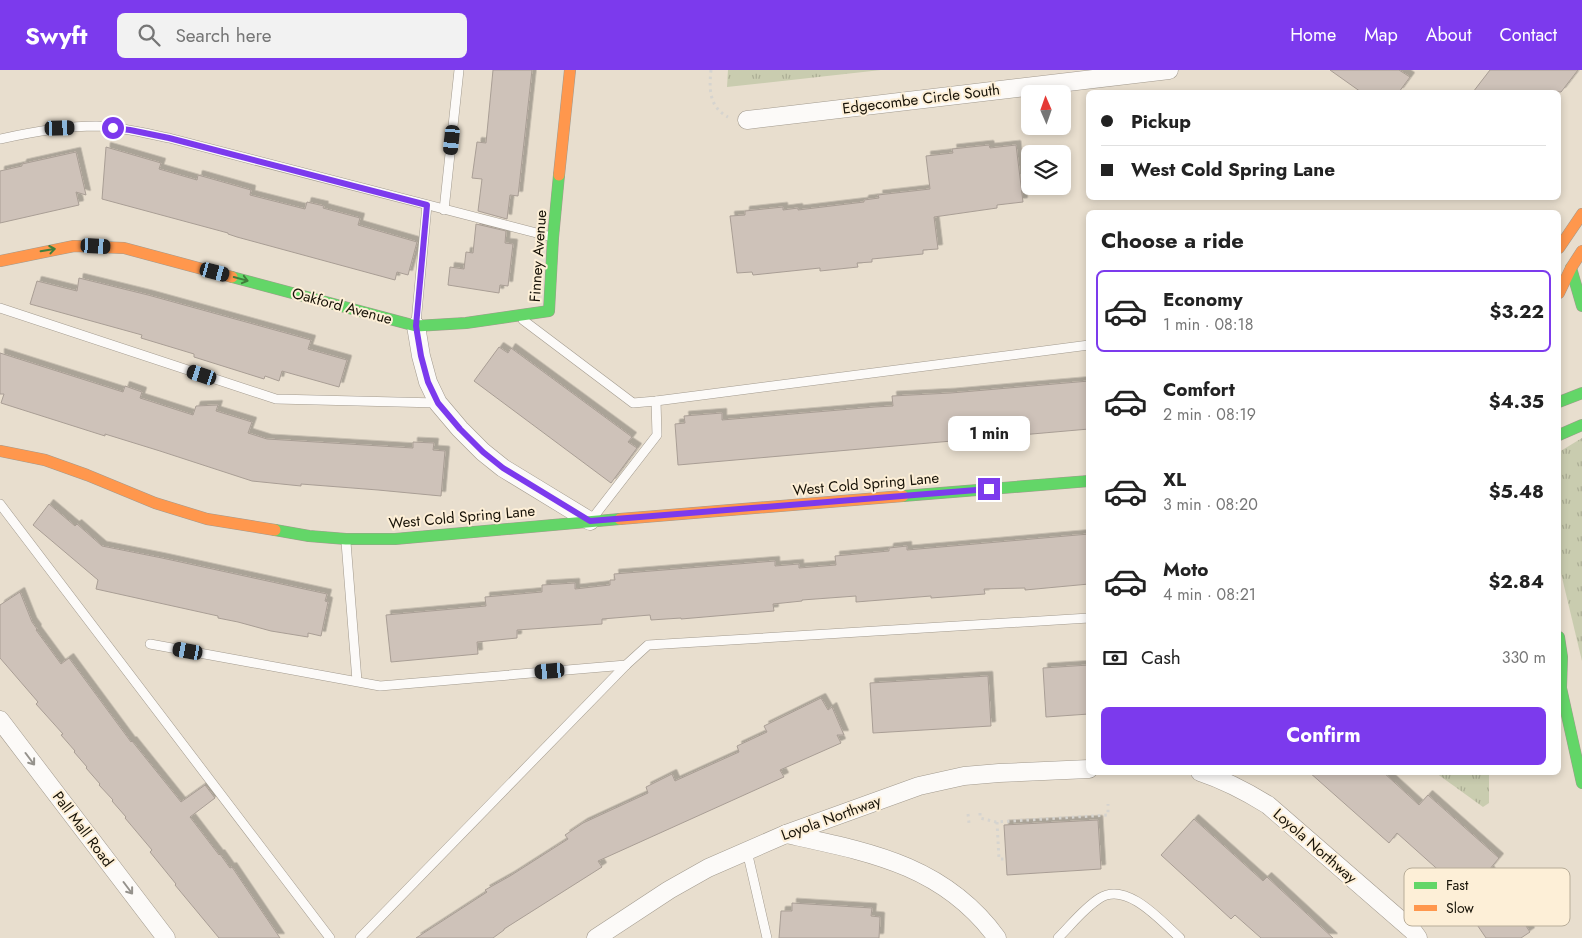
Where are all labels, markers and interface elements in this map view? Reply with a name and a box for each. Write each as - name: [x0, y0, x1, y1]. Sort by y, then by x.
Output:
- search box: [117, 13, 467, 58]
- text: Swyft: [25, 18, 87, 53]
- icon: search: [135, 21, 163, 49]
- text: Search here: [175, 22, 272, 49]
- text: Home: [1290, 22, 1336, 48]
- text: Map: [1364, 22, 1398, 48]
- text: About: [1426, 22, 1471, 48]
- text: Contact: [1499, 22, 1557, 48]
- street label: Edgecombe Circle South: [841, 78, 1001, 120]
- north arrow: [1021, 85, 1071, 135]
- map controls: [1021, 85, 1071, 195]
- text: Pickup: [1131, 108, 1191, 135]
- route start: [102, 117, 124, 139]
- car: [44, 120, 75, 136]
- car: [442, 124, 461, 156]
- button: layers: [1021, 145, 1071, 195]
- text: West Cold Spring Lane: [1131, 156, 1335, 183]
- street label: Finney Avenue: [524, 209, 552, 303]
- text: Choose a ride: [1101, 224, 1244, 256]
- car: [80, 238, 111, 254]
- one-way arrow: [39, 245, 55, 255]
- car: [198, 261, 231, 283]
- one-way arrow: [232, 275, 248, 284]
- street label: Oakford Avenue: [289, 282, 395, 330]
- text: Economy: [1163, 286, 1243, 313]
- icon: car: [1103, 289, 1148, 334]
- text: $3.22: [1490, 298, 1544, 325]
- text: 1 min · 08:18: [1163, 313, 1254, 336]
- car: [185, 363, 218, 387]
- text: Comfort: [1163, 376, 1235, 403]
- icon: car: [1103, 379, 1148, 424]
- text: $4.35: [1489, 388, 1544, 415]
- text: 2 min · 08:19: [1163, 403, 1256, 426]
- callout: 1 min: [948, 416, 1030, 452]
- text: 1 min: [969, 422, 1009, 445]
- text: XL: [1163, 466, 1186, 493]
- street label: West Cold Spring Lane: [792, 467, 940, 501]
- icon: car: [1103, 469, 1148, 514]
- route end: [978, 478, 1000, 500]
- text: $5.48: [1489, 478, 1544, 505]
- text: 3 min · 08:20: [1163, 493, 1258, 516]
- street label: West Cold Spring Lane: [388, 500, 536, 534]
- text: Moto: [1163, 556, 1208, 583]
- icon: car: [1103, 559, 1148, 604]
- text: $2.84: [1488, 568, 1544, 595]
- text: 4 min · 08:21: [1163, 583, 1256, 606]
- car: [171, 641, 204, 661]
- icon: cash: [1101, 644, 1129, 672]
- text: Cash: [1141, 644, 1181, 671]
- text: 330 m: [1502, 646, 1546, 669]
- car: [534, 662, 565, 680]
- button: Confirm: [1101, 707, 1546, 765]
- one-way arrow: [24, 752, 35, 765]
- street label: Pall Mall Road: [47, 787, 119, 871]
- street label: Loyola Northway: [778, 790, 884, 846]
- street label: Loyola Northway: [1268, 803, 1362, 889]
- legend: [1404, 868, 1570, 926]
- text: Fast: [1446, 875, 1469, 895]
- one-way arrow: [123, 881, 133, 895]
- text: Slow: [1446, 898, 1474, 918]

